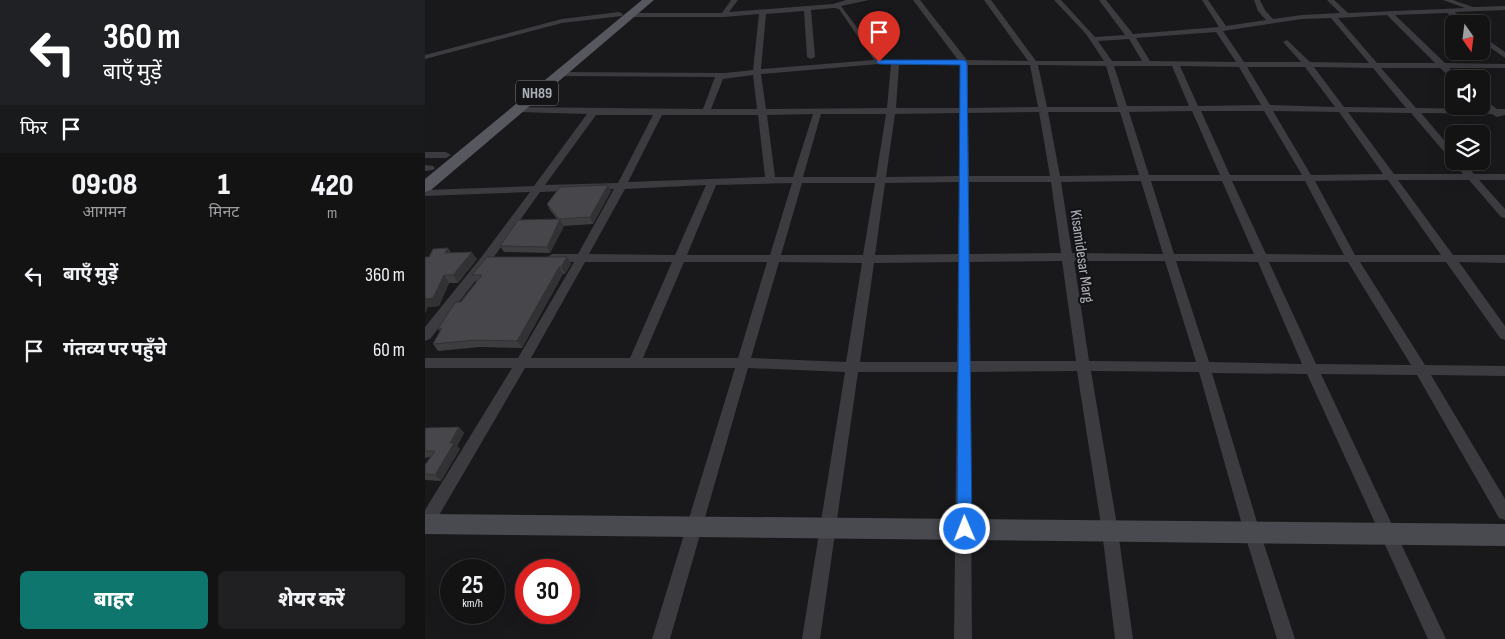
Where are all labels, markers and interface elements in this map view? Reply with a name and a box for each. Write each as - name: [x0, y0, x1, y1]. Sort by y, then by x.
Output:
- pin: [858, 11, 900, 62]
- north arrow: [1445, 15, 1490, 60]
- map controls: [1445, 15, 1490, 170]
- text: 360 m: [103, 16, 180, 59]
- icon: arrive: [865, 18, 893, 46]
- icon: left: [20, 20, 85, 85]
- text: बाएँ मुड़ें: [103, 59, 162, 86]
- button: sound: [1445, 70, 1490, 115]
- road number: NH89: [516, 80, 558, 106]
- icon: arrive: [57, 115, 85, 143]
- text: फिर: [20, 117, 47, 140]
- button: layers: [1445, 125, 1490, 170]
- text: 09:08: [71, 167, 137, 203]
- text: 1: [218, 167, 230, 203]
- text: 420: [311, 168, 354, 204]
- text: आगमन: [82, 203, 126, 222]
- text: मिनट: [209, 203, 239, 222]
- text: m: [327, 204, 337, 223]
- street label: Kisamidesar Marg: [1066, 209, 1097, 304]
- icon: left: [20, 262, 48, 290]
- text: बाएँ मुड़ें: [63, 263, 118, 286]
- text: 360 m: [365, 264, 405, 287]
- icon: arrive: [20, 337, 48, 365]
- text: गंतव्य पर पहुँचे: [63, 338, 167, 361]
- text: 60 m: [373, 339, 405, 362]
- position arrow: [938, 502, 990, 554]
- speed limit sign: 30: [515, 559, 580, 624]
- text: 25: [462, 570, 483, 601]
- button: बाहर: [20, 571, 208, 629]
- button: शेयर करें: [218, 571, 405, 629]
- text: km/h: [462, 596, 483, 611]

